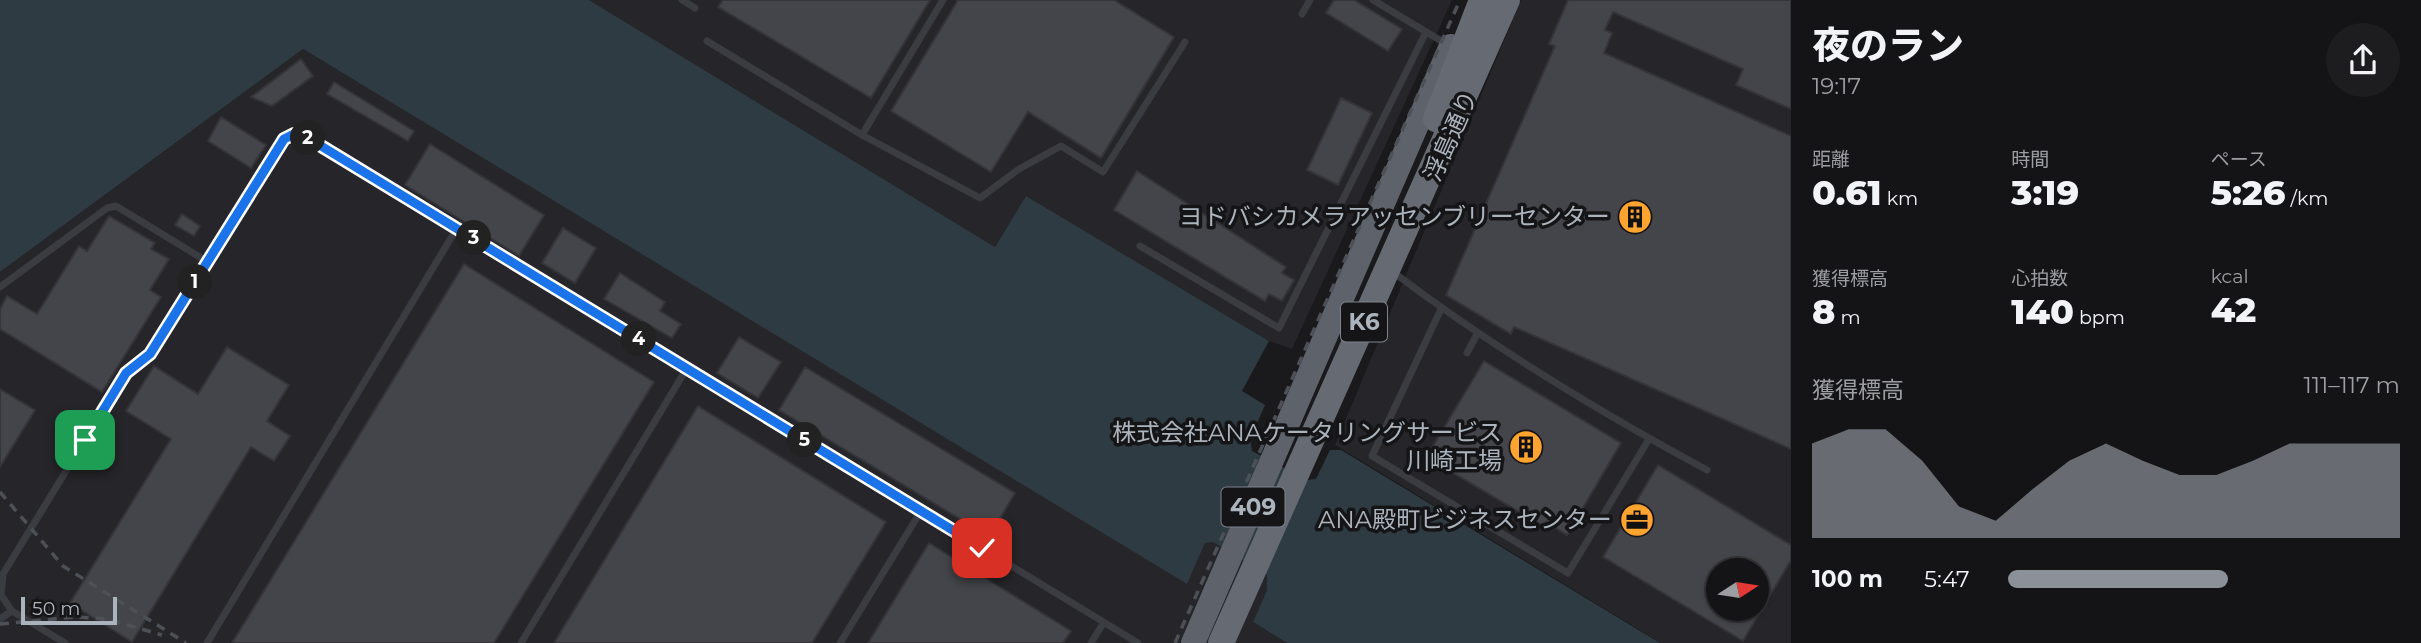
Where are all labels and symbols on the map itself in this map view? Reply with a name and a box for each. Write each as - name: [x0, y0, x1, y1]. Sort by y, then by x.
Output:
- street label: 浮島通り: [1418, 86, 1483, 186]
- pin: 2: [290, 120, 326, 156]
- building icon: ヨドバシカメラアッセンブリーセンター: [1616, 198, 1654, 236]
- place label: ヨドバシカメラアッセンブリーセンター: [1179, 202, 1610, 231]
- pin: 3: [456, 220, 491, 256]
- pin: 1: [178, 264, 212, 300]
- road number: K6: [1341, 302, 1387, 342]
- pin: 4: [622, 322, 656, 356]
- pin: [55, 410, 115, 470]
- place label: 株式会社ANAケータリングサービス 川崎工場: [1112, 418, 1502, 475]
- pin: 5: [788, 422, 822, 458]
- building icon: 株式会社ANAケータリングサービス 川崎工場: [1507, 428, 1545, 466]
- road number: 409: [1222, 488, 1284, 526]
- office icon: ANA殿町ビジネスセンター: [1618, 501, 1656, 539]
- place label: ANA殿町ビジネスセンター: [1318, 505, 1612, 534]
- pin: [952, 518, 1012, 578]
- north arrow: [1706, 558, 1769, 621]
- scale bar: [21, 594, 117, 626]

